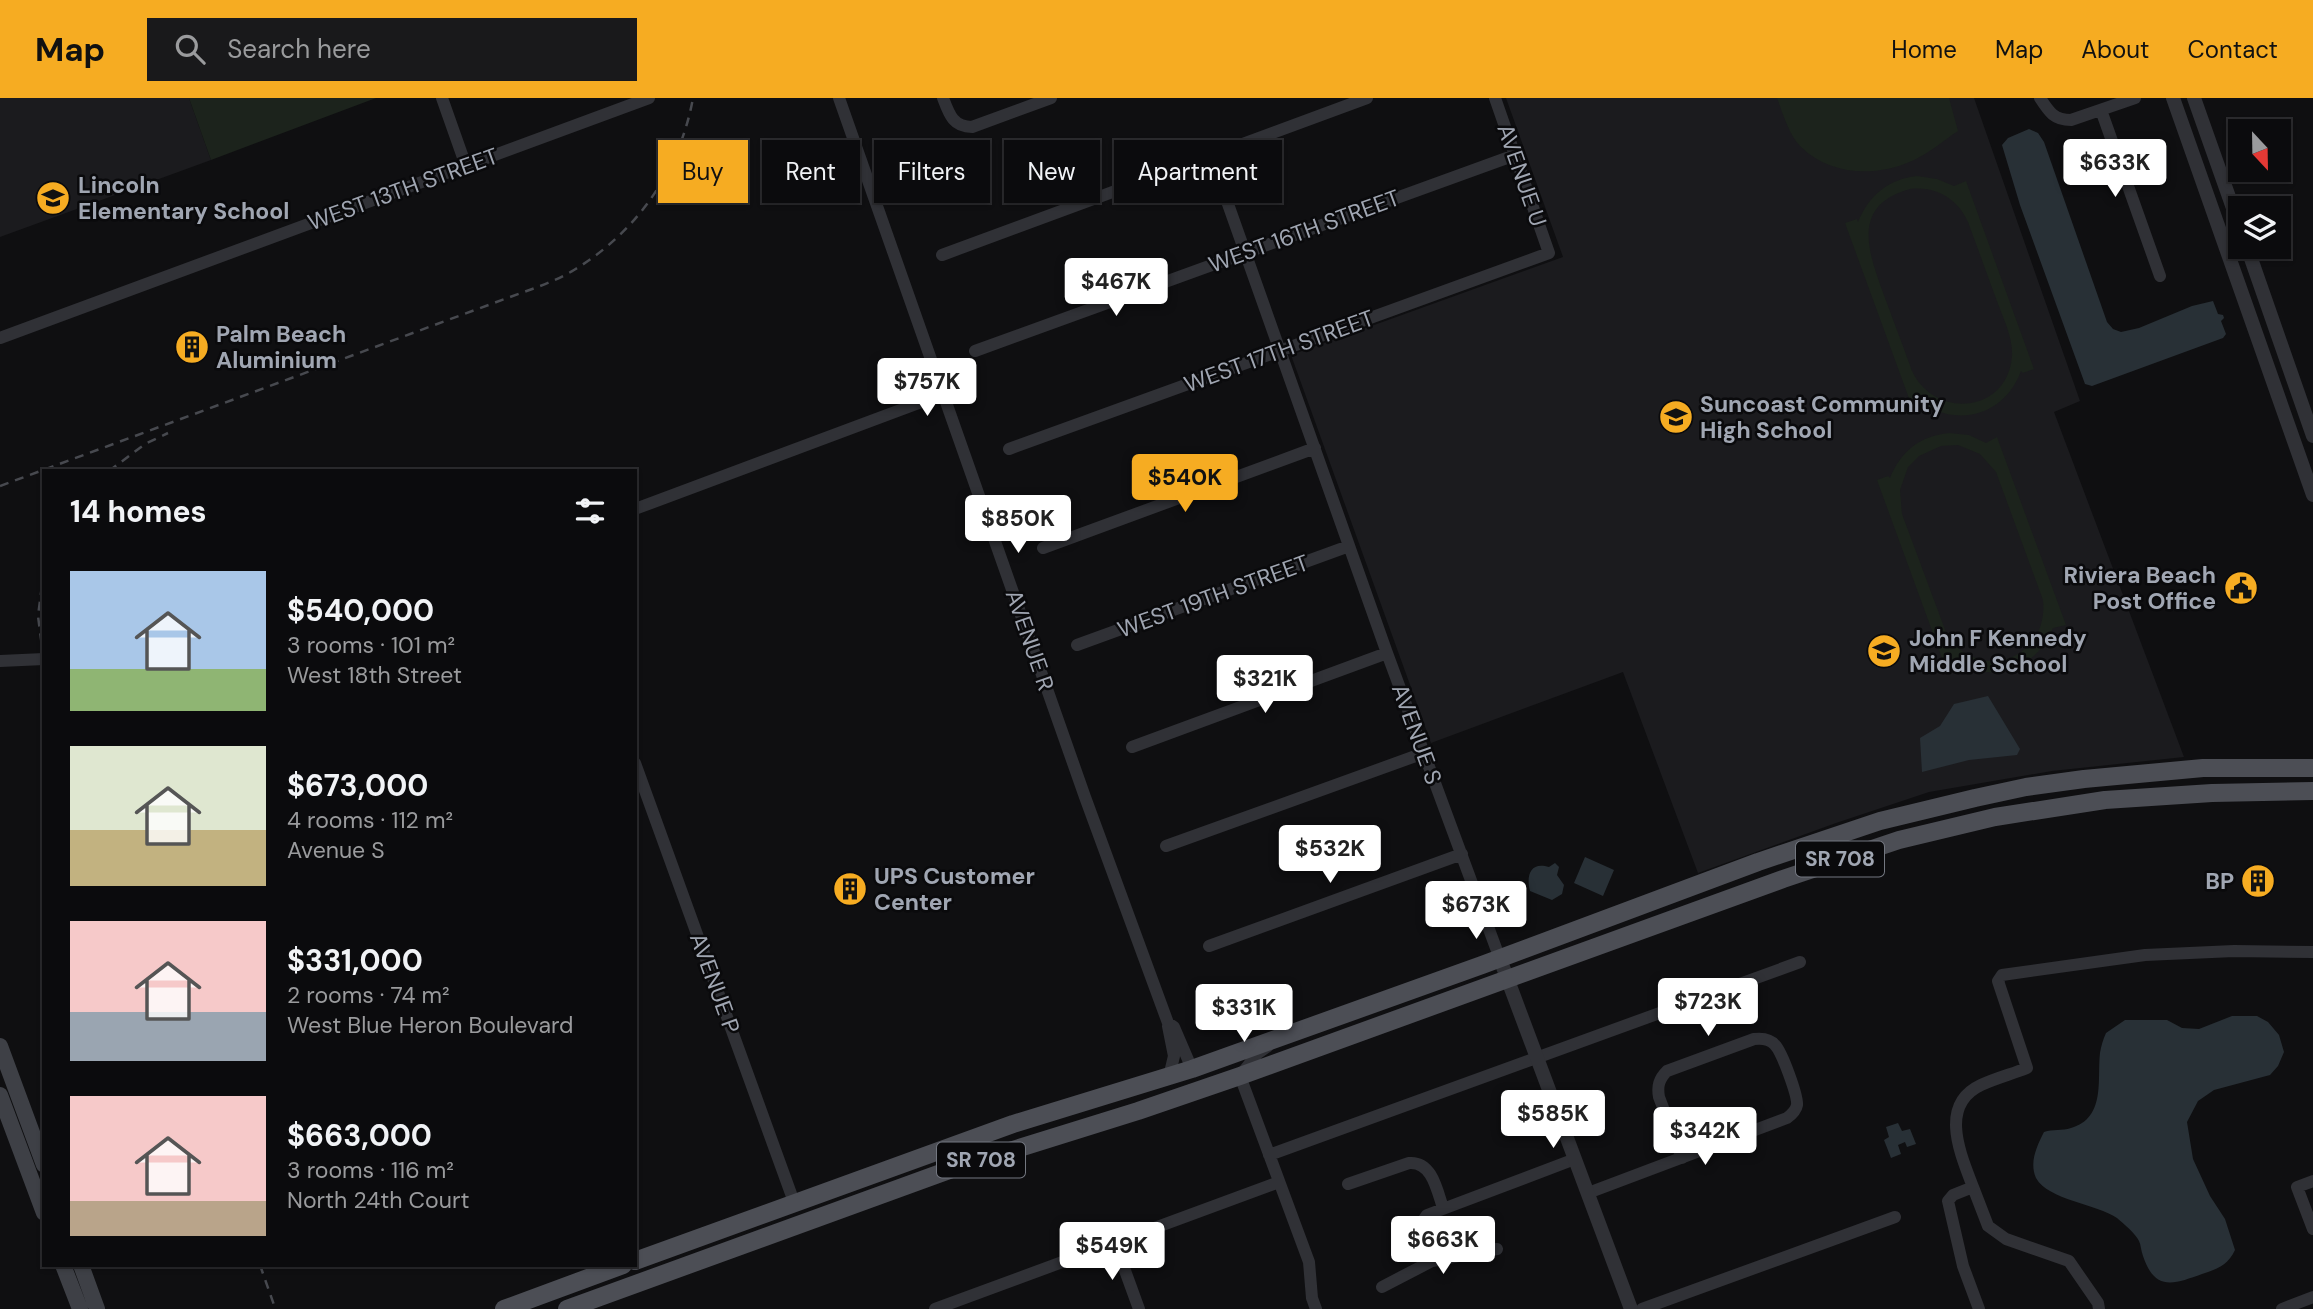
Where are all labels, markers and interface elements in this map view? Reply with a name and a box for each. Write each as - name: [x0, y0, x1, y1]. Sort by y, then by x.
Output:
- search box: [147, 18, 637, 81]
- text: Map: [35, 28, 105, 71]
- icon: search: [171, 30, 209, 68]
- text: Search here: [227, 32, 371, 66]
- text: Home: [1891, 34, 1957, 65]
- text: Map: [1995, 34, 2043, 65]
- text: About: [2081, 34, 2150, 65]
- text: Contact: [2188, 34, 2278, 65]
- north arrow: [2228, 119, 2291, 182]
- map controls: [2228, 119, 2291, 259]
- street label: AVENUE U: [1490, 120, 1554, 230]
- chip: Buy: [658, 140, 748, 203]
- chip: Rent: [762, 140, 860, 203]
- chip: Filters: [874, 140, 990, 203]
- chip: New: [1004, 140, 1100, 203]
- chip: Apartment: [1114, 140, 1282, 203]
- pin: $633K: [2066, 140, 2164, 199]
- street label: WEST 13TH STREET: [304, 141, 502, 237]
- text: $633K: [2079, 147, 2151, 177]
- place label: Lincoln Elementary School: [78, 170, 290, 226]
- school or university icon: Lincoln Elementary School: [34, 179, 72, 217]
- street label: WEST 16TH STREET: [1204, 182, 1404, 279]
- button: layers: [2228, 196, 2291, 259]
- pin: $467K: [1067, 258, 1165, 318]
- text: $467K: [1081, 266, 1151, 296]
- street label: WEST 17TH STREET: [1180, 303, 1378, 399]
- place label: Palm Beach Aluminium: [216, 319, 346, 375]
- building icon: Palm Beach Aluminium: [173, 328, 211, 366]
- pin: $757K: [878, 358, 976, 418]
- text: $757K: [893, 366, 961, 396]
- place label: Suncoast Community High School: [1700, 389, 1944, 445]
- school or university icon: Suncoast Community High School: [1657, 398, 1695, 436]
- pin: $540K: [1136, 454, 1234, 514]
- text: $540K: [1148, 462, 1222, 492]
- text: 14 homes: [70, 492, 207, 531]
- icon: filters: [571, 492, 609, 530]
- pin: $850K: [969, 496, 1067, 555]
- text: $850K: [981, 503, 1055, 533]
- street label: WEST 19TH STREET: [1113, 547, 1313, 644]
- place label: Riviera Beach Post Office: [2064, 560, 2216, 616]
- public building icon: Riviera Beach Post Office: [2222, 569, 2260, 607]
- street label: AVENUE R: [999, 585, 1061, 695]
- text: $540,000: [287, 591, 434, 630]
- icon: home: [126, 599, 210, 683]
- place label: John F Kennedy Middle School: [1909, 623, 2087, 679]
- text: 3 rooms · 101 m²: [287, 630, 455, 660]
- school or university icon: John F Kennedy Middle School: [1865, 632, 1903, 670]
- pin: $321K: [1216, 656, 1314, 715]
- text: West 18th Street: [287, 660, 462, 690]
- text: $321K: [1233, 663, 1297, 693]
- street label: AVENUE S: [1385, 680, 1449, 788]
- text: $673,000: [287, 766, 428, 805]
- icon: home: [126, 774, 210, 858]
- text: 4 rooms · 112 m²: [287, 805, 453, 835]
- pin: $532K: [1281, 826, 1379, 885]
- text: $532K: [1295, 833, 1365, 863]
- text: Avenue S: [287, 835, 385, 865]
- road number: SR 708: [1796, 842, 1884, 876]
- place label: UPS Customer Center: [874, 861, 1035, 917]
- building icon: BP: [2239, 862, 2277, 900]
- place label: BP: [2205, 866, 2234, 896]
- building icon: UPS Customer Center: [831, 870, 869, 908]
- pin: $673K: [1427, 882, 1525, 941]
- text: $673K: [1441, 889, 1511, 919]
- street label: AVENUE P: [683, 929, 747, 1037]
- text: $331,000: [287, 941, 423, 980]
- icon: home: [126, 949, 210, 1033]
- pin: $723K: [1659, 978, 1757, 1038]
- text: 2 rooms · 74 m²: [287, 980, 450, 1010]
- pin: $331K: [1195, 984, 1293, 1044]
- text: $723K: [1674, 986, 1742, 1016]
- text: $331K: [1212, 992, 1276, 1022]
- text: West Blue Heron Boulevard: [287, 1010, 573, 1040]
- pin: $585K: [1504, 1090, 1602, 1150]
- text: $585K: [1517, 1098, 1589, 1128]
- pin: $342K: [1656, 1108, 1754, 1167]
- text: $342K: [1669, 1115, 1741, 1145]
- text: $663,000: [287, 1116, 432, 1155]
- icon: home: [126, 1124, 210, 1208]
- road number: SR 708: [937, 1142, 1025, 1178]
- text: 3 rooms · 116 m²: [287, 1155, 454, 1185]
- text: North 24th Court: [287, 1185, 469, 1215]
- pin: $663K: [1394, 1216, 1492, 1276]
- pin: $549K: [1063, 1222, 1161, 1282]
- text: $663K: [1407, 1224, 1479, 1254]
- text: $549K: [1076, 1230, 1148, 1260]

